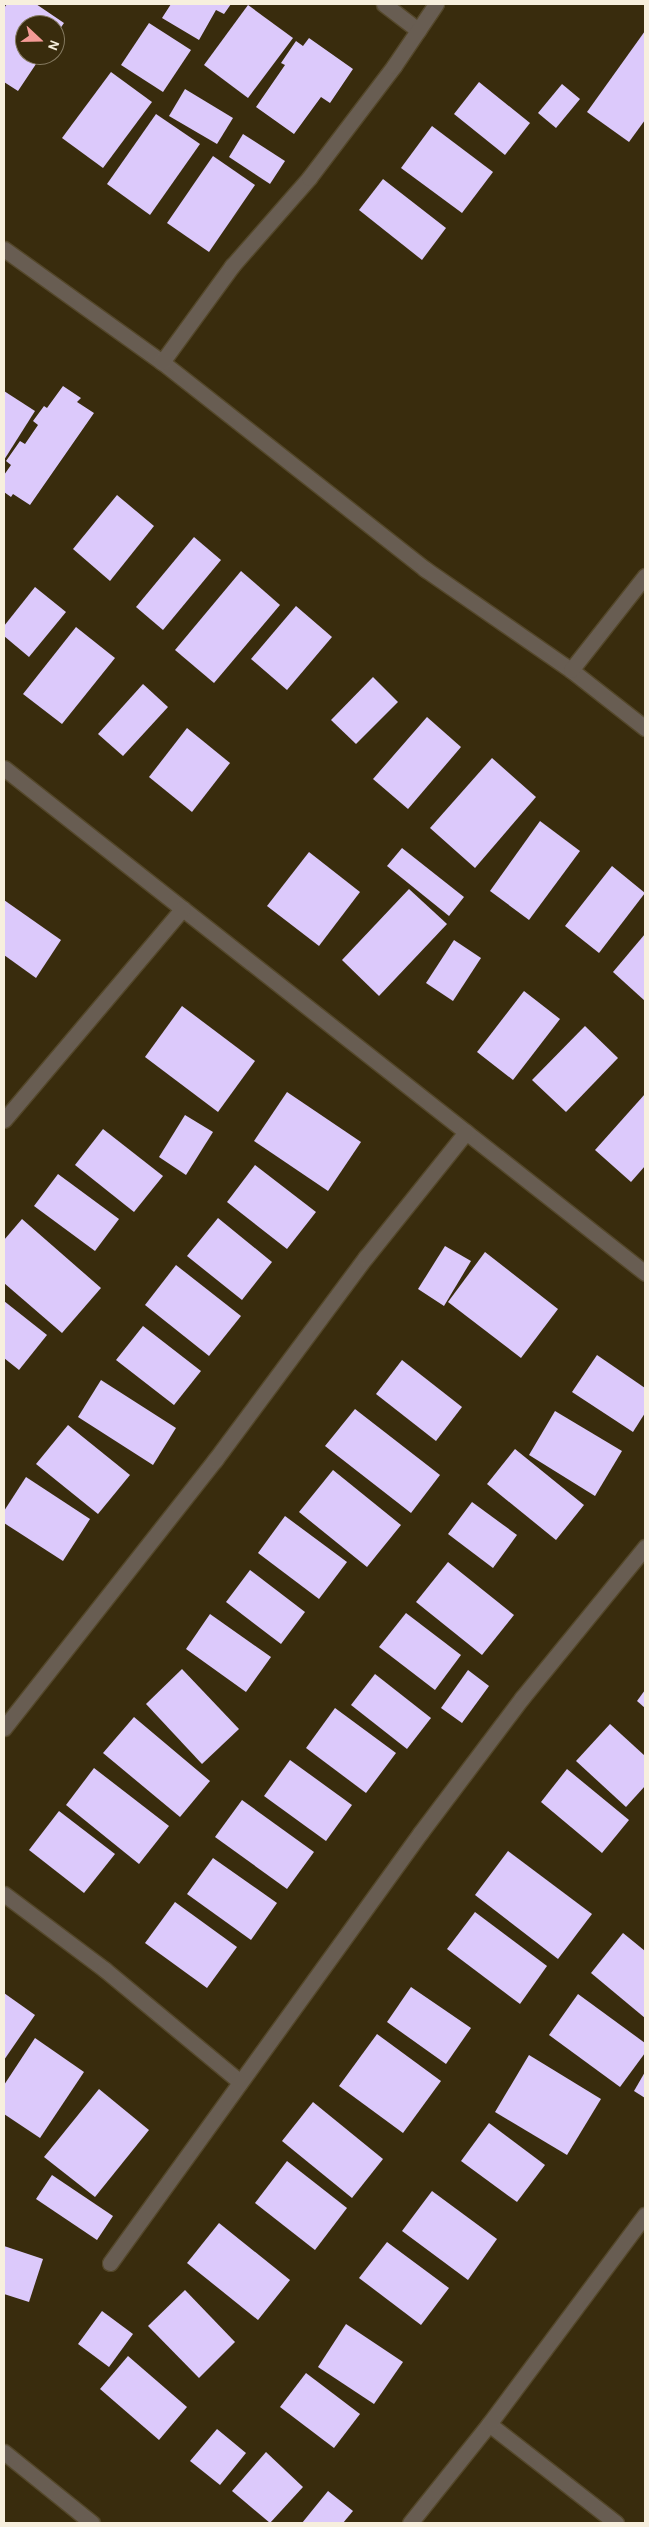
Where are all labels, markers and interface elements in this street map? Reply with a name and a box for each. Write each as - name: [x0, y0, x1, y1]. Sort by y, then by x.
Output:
- north arrow: [15, 15, 65, 65]
- text: N: [44, 37, 63, 53]

